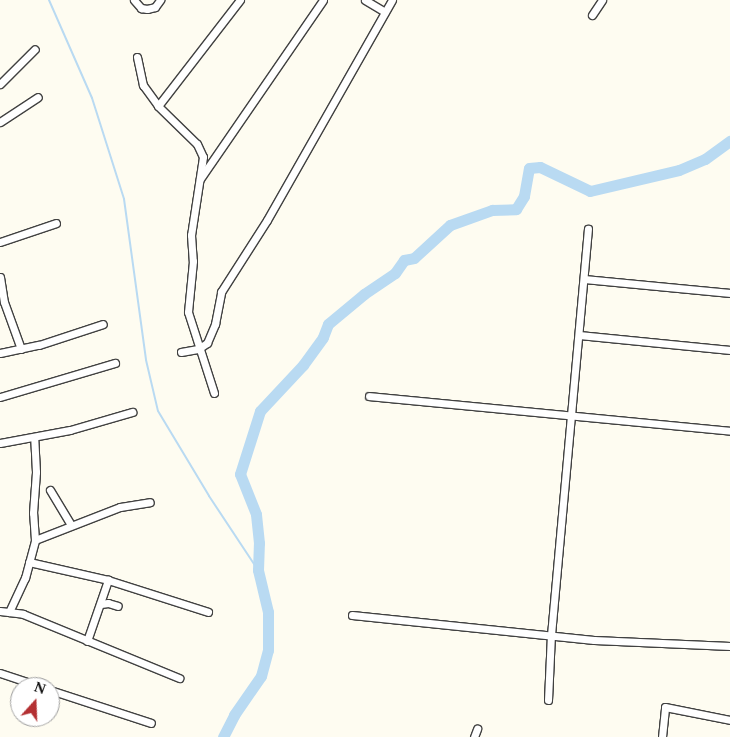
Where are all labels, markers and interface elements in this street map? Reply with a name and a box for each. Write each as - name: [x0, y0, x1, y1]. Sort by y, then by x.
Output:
- north arrow: [10, 677, 60, 727]
- text: N: [31, 677, 49, 700]

